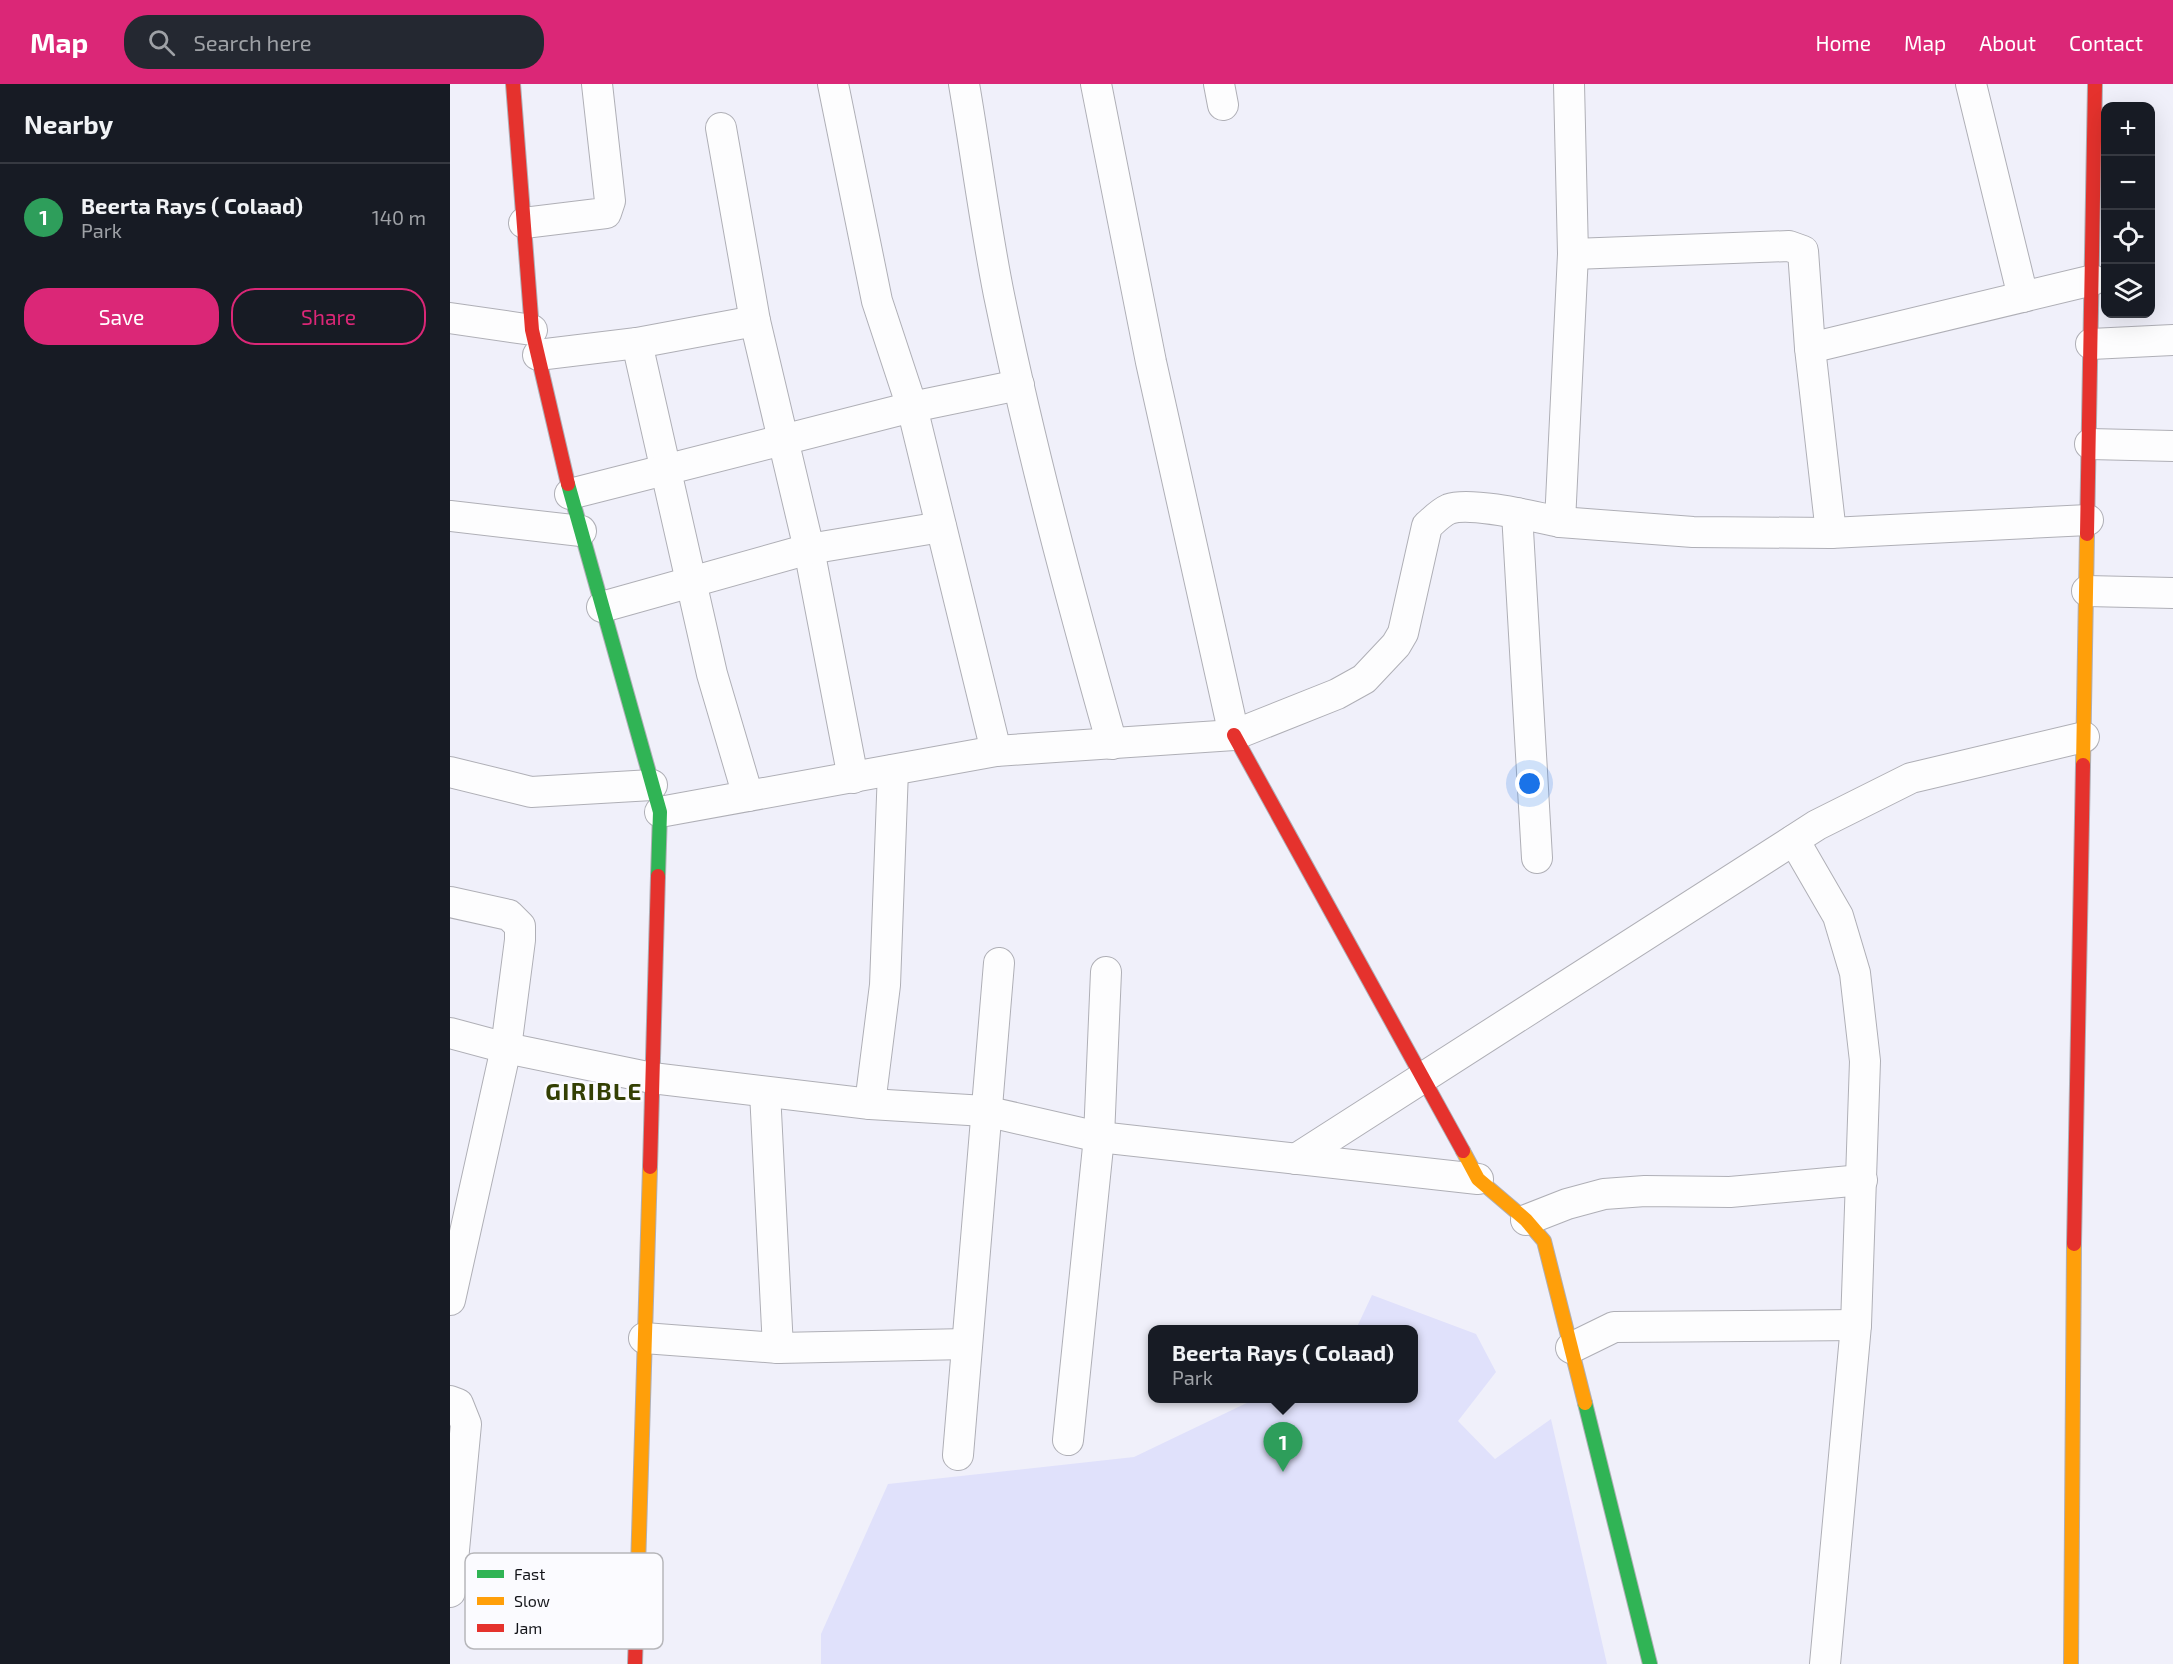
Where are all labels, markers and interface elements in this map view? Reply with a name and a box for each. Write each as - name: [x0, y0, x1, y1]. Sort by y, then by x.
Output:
- search box: [124, 15, 544, 69]
- text: Map: [30, 25, 88, 59]
- icon: search: [145, 26, 178, 59]
- text: Search here: [193, 29, 312, 55]
- text: Home: [1815, 30, 1871, 55]
- text: Map: [1904, 30, 1946, 55]
- text: About: [1979, 30, 2036, 55]
- text: Contact: [2069, 30, 2143, 55]
- map controls: [2101, 102, 2155, 318]
- button: +: [2101, 102, 2155, 156]
- text: Nearby: [24, 108, 113, 139]
- button: −: [2101, 156, 2155, 210]
- text: Beerta Rays ( Colaad): [81, 192, 303, 218]
- text: 1: [39, 205, 48, 229]
- text: 140 m: [372, 205, 426, 229]
- button: locate: [2101, 210, 2155, 264]
- text: Park: [81, 218, 122, 242]
- button: layers: [2101, 264, 2155, 318]
- button: Save: [24, 288, 219, 345]
- button: Share: [231, 288, 426, 345]
- your location: [1515, 769, 1544, 798]
- district label: GIRIBLE: [545, 1076, 643, 1105]
- popup: [1148, 1325, 1418, 1403]
- text: Beerta Rays ( Colaad): [1172, 1339, 1394, 1365]
- text: Park: [1172, 1365, 1213, 1389]
- pin: 1: [1264, 1422, 1302, 1472]
- legend: [465, 1553, 663, 1649]
- text: Fast: [514, 1564, 545, 1583]
- text: Slow: [514, 1591, 550, 1610]
- text: Jam: [514, 1618, 542, 1637]

